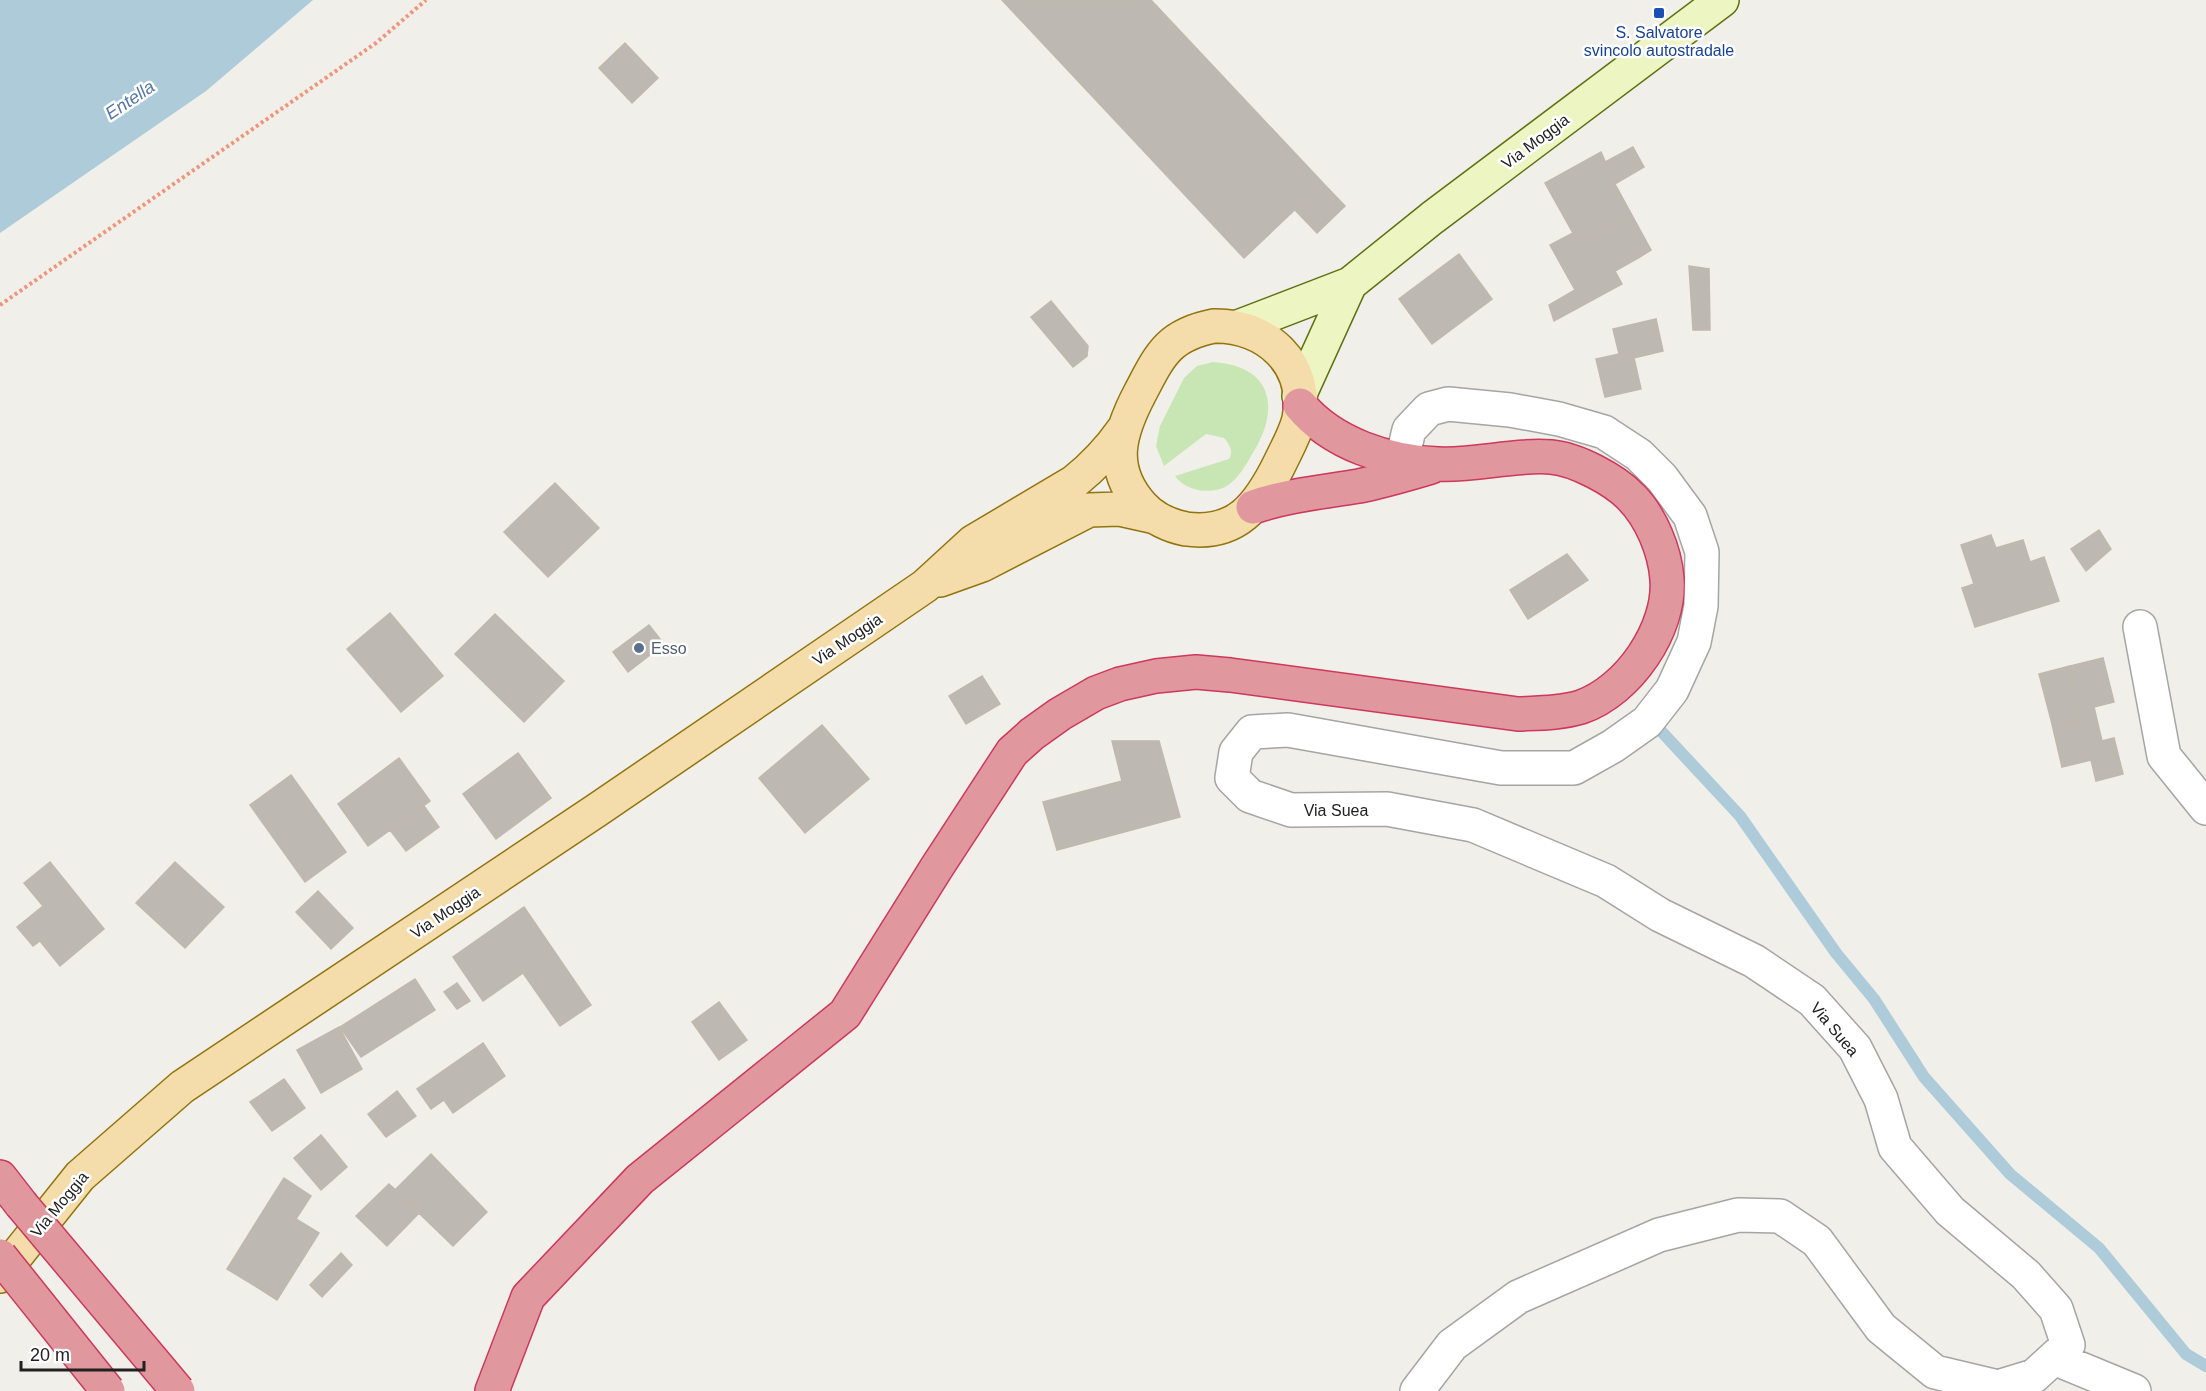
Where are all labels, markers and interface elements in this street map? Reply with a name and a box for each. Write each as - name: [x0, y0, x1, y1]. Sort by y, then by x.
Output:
- marker: S. Salvatore svincolo autostradale: [1652, 6, 1666, 20]
- place label: S. Salvatore svincolo autostradale: [1584, 24, 1734, 59]
- water label: Entella: [102, 76, 158, 124]
- street label: Via Moggia: [1498, 111, 1572, 172]
- street label: Via Moggia: [809, 610, 885, 669]
- place label: Esso: [651, 640, 687, 657]
- marker: Esso: [632, 641, 646, 655]
- street label: Via Suea: [1304, 802, 1368, 819]
- street label: Via Moggia: [407, 883, 483, 942]
- street label: Via Suea: [1807, 999, 1862, 1060]
- street label: Via Moggia: [27, 1168, 92, 1240]
- scale bar: [21, 1334, 144, 1372]
- text: 20 m: [30, 1345, 70, 1365]

